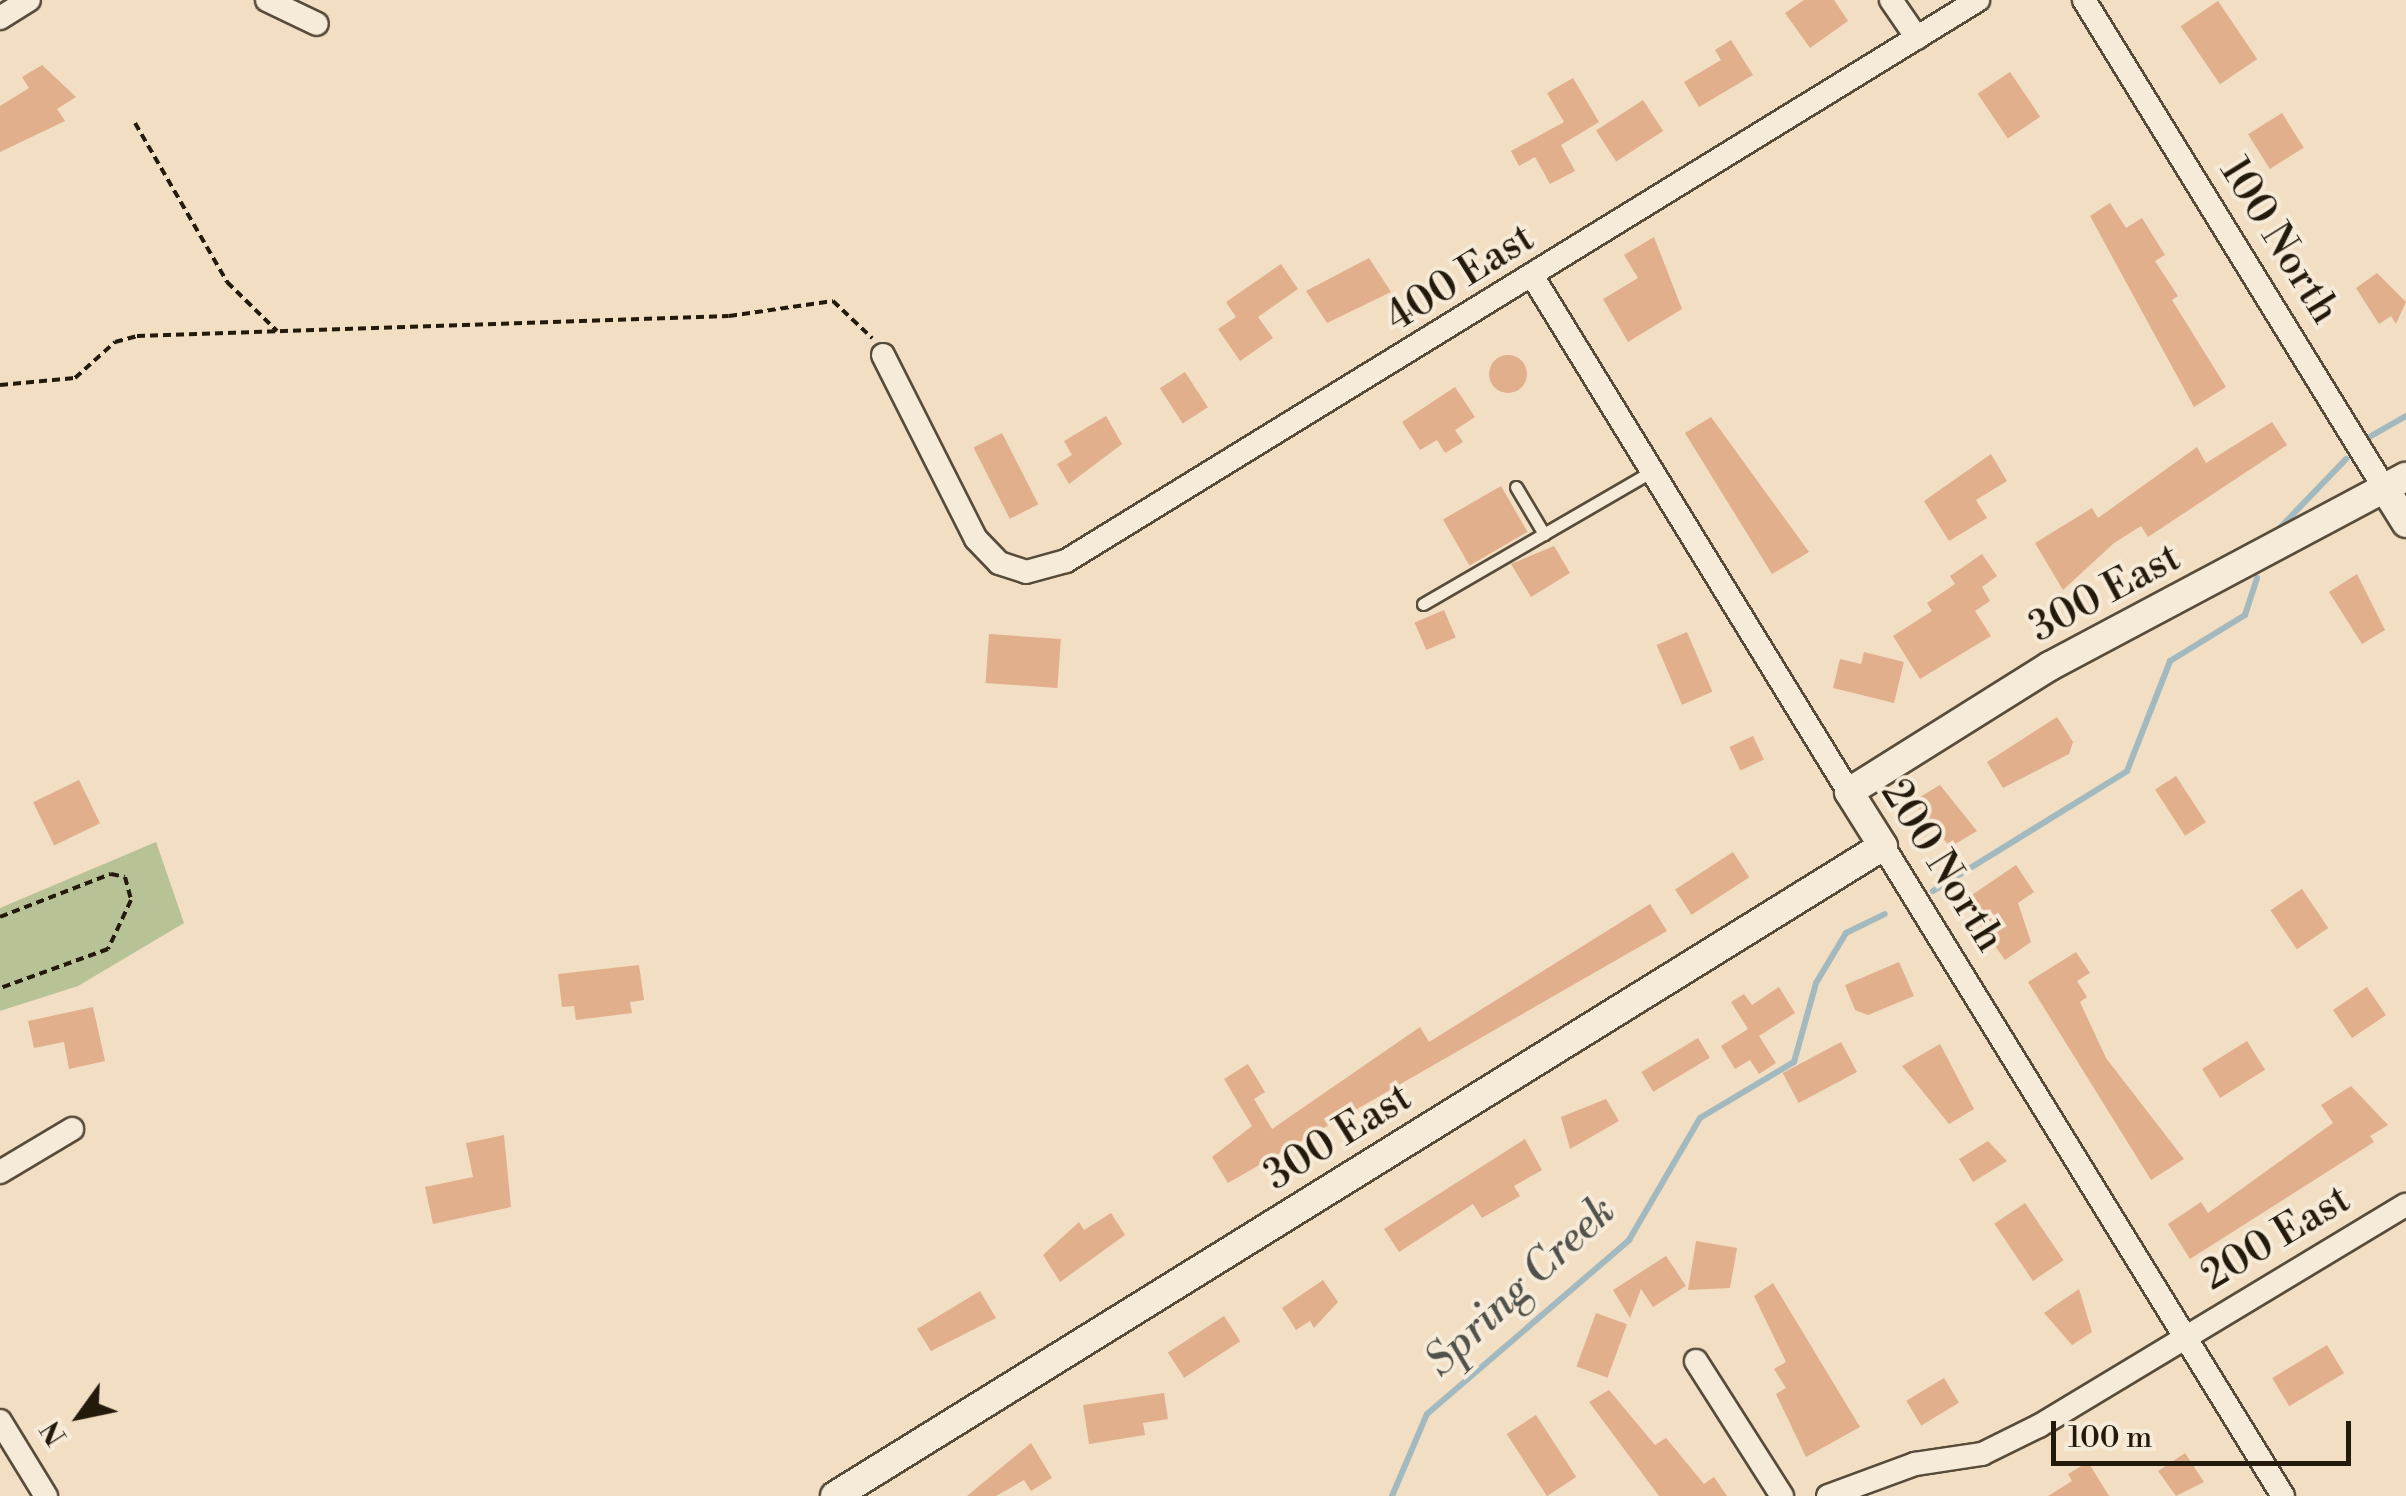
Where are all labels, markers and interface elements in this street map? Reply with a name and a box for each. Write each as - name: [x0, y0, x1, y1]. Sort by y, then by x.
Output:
- street label: 100 North: [2209, 149, 2349, 333]
- street label: 400 East: [1377, 214, 1543, 342]
- street label: 300 East: [2022, 533, 2188, 653]
- street label: 200 North: [1871, 772, 2013, 960]
- street label: 300 East: [1256, 1073, 1420, 1201]
- street label: 200 East: [2193, 1175, 2359, 1301]
- water label: Spring Creek: [1416, 1186, 1626, 1388]
- north arrow: [30, 1366, 130, 1466]
- scale bar: [2056, 1401, 2356, 1463]
- text: N: [34, 1414, 75, 1451]
- text: 100 m: [2068, 1419, 2152, 1457]

